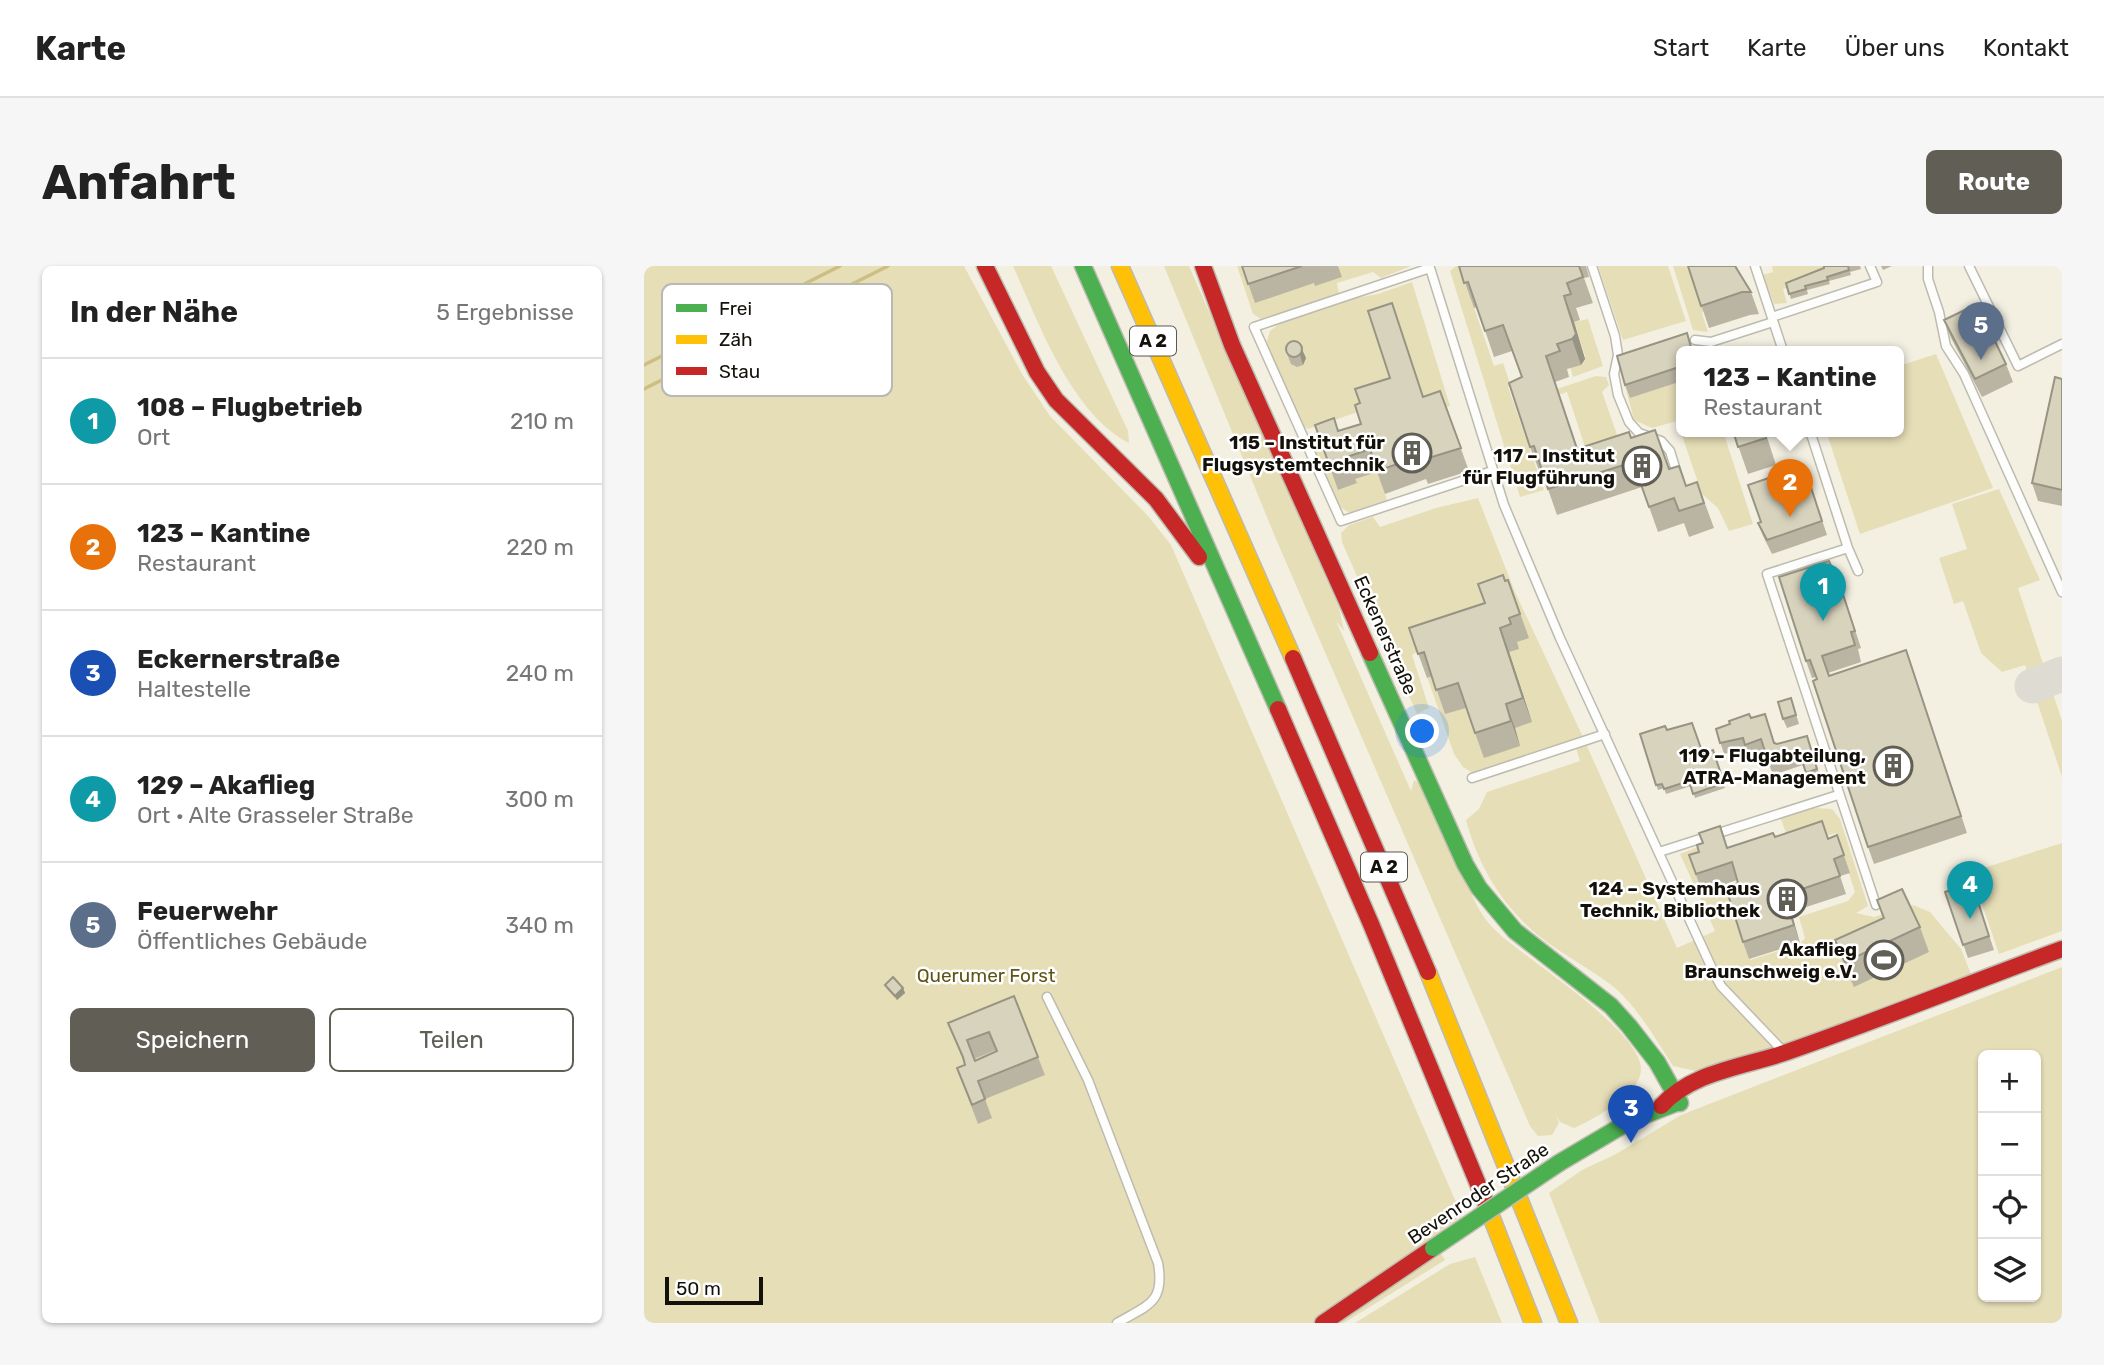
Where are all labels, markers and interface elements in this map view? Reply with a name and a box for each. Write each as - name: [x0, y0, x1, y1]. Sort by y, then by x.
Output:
- text: Karte: [35, 29, 126, 68]
- text: Start: [1653, 34, 1709, 62]
- text: Karte: [1747, 34, 1807, 62]
- text: Über uns: [1845, 34, 1945, 62]
- text: Kontakt: [1983, 34, 2069, 62]
- button: Route: [1926, 150, 2062, 214]
- text: Anfahrt: [42, 153, 236, 211]
- legend: [662, 284, 892, 396]
- text: In der Nähe: [70, 294, 238, 330]
- text: Frei: [719, 297, 752, 320]
- text: 5 Ergebnisse: [436, 298, 574, 326]
- pin: 5: [1958, 302, 2004, 360]
- road number: A 2: [1130, 326, 1176, 356]
- text: Zäh: [719, 328, 752, 351]
- popup: [1676, 346, 1904, 437]
- text: Stau: [719, 360, 760, 383]
- text: 123 – Kantine: [1703, 362, 1877, 393]
- text: 108 – Flugbetrieb: [137, 392, 363, 423]
- text: Restaurant: [1703, 393, 1822, 421]
- text: 1: [87, 407, 99, 435]
- text: 210 m: [510, 407, 574, 435]
- text: Ort: [137, 423, 170, 451]
- place label: 115 – Institut für Flugsystemtechnik: [1202, 431, 1385, 476]
- building icon: 115 – Institut für Flugsystemtechnik: [1391, 432, 1433, 474]
- place label: 117 – Institut für Flugführung: [1463, 444, 1615, 489]
- building icon: 117 – Institut für Flugführung: [1621, 445, 1663, 487]
- pin: 2: [1767, 459, 1813, 517]
- text: 123 – Kantine: [137, 518, 311, 549]
- text: 2: [86, 533, 100, 561]
- text: 220 m: [506, 533, 574, 561]
- text: Restaurant: [137, 549, 256, 577]
- pin: 1: [1800, 563, 1846, 621]
- street label: Eckenerstraße: [1349, 572, 1422, 698]
- text: Eckernerstraße: [137, 644, 340, 675]
- text: 3: [85, 659, 101, 687]
- text: 240 m: [506, 659, 574, 687]
- text: Haltestelle: [137, 675, 251, 703]
- your location: [1405, 714, 1439, 748]
- place label: 119 – Flugabteilung, ATRA-Management: [1679, 744, 1866, 789]
- building icon: 119 – Flugabteilung, ATRA-Management: [1872, 745, 1914, 787]
- text: 129 – Akaflieg: [137, 770, 315, 801]
- text: 4: [85, 785, 101, 813]
- text: 300 m: [505, 785, 574, 813]
- text: Ort · Alte Grasseler Straße: [137, 801, 414, 829]
- road number: A 2: [1361, 852, 1407, 882]
- pin: 4: [1947, 861, 1993, 919]
- place label: 124 – Systemhaus Technik, Bibliothek: [1580, 877, 1760, 922]
- building icon: 124 – Systemhaus Technik, Bibliothek: [1766, 878, 1808, 920]
- text: Feuerwehr: [137, 896, 278, 927]
- text: 5: [86, 911, 100, 939]
- text: 340 m: [505, 911, 574, 939]
- text: Öffentliches Gebäude: [137, 927, 367, 955]
- place label: Akaflieg Braunschweig e.V.: [1684, 938, 1857, 983]
- sports icon: Akaflieg Braunschweig e.V.: [1863, 939, 1905, 981]
- park label: Querumer Forst: [917, 964, 1056, 987]
- button: Speichern: [70, 1008, 315, 1072]
- button: Teilen: [329, 1008, 574, 1072]
- map controls: [1978, 1050, 2041, 1302]
- button: +: [1978, 1050, 2041, 1113]
- pin: 3: [1608, 1085, 1654, 1143]
- button: −: [1978, 1113, 2041, 1176]
- street label: Bevenroder Straße: [1403, 1138, 1553, 1249]
- button: locate: [1978, 1176, 2041, 1239]
- button: layers: [1978, 1239, 2041, 1302]
- scale bar: [665, 1274, 763, 1306]
- text: 50 m: [676, 1277, 721, 1300]

